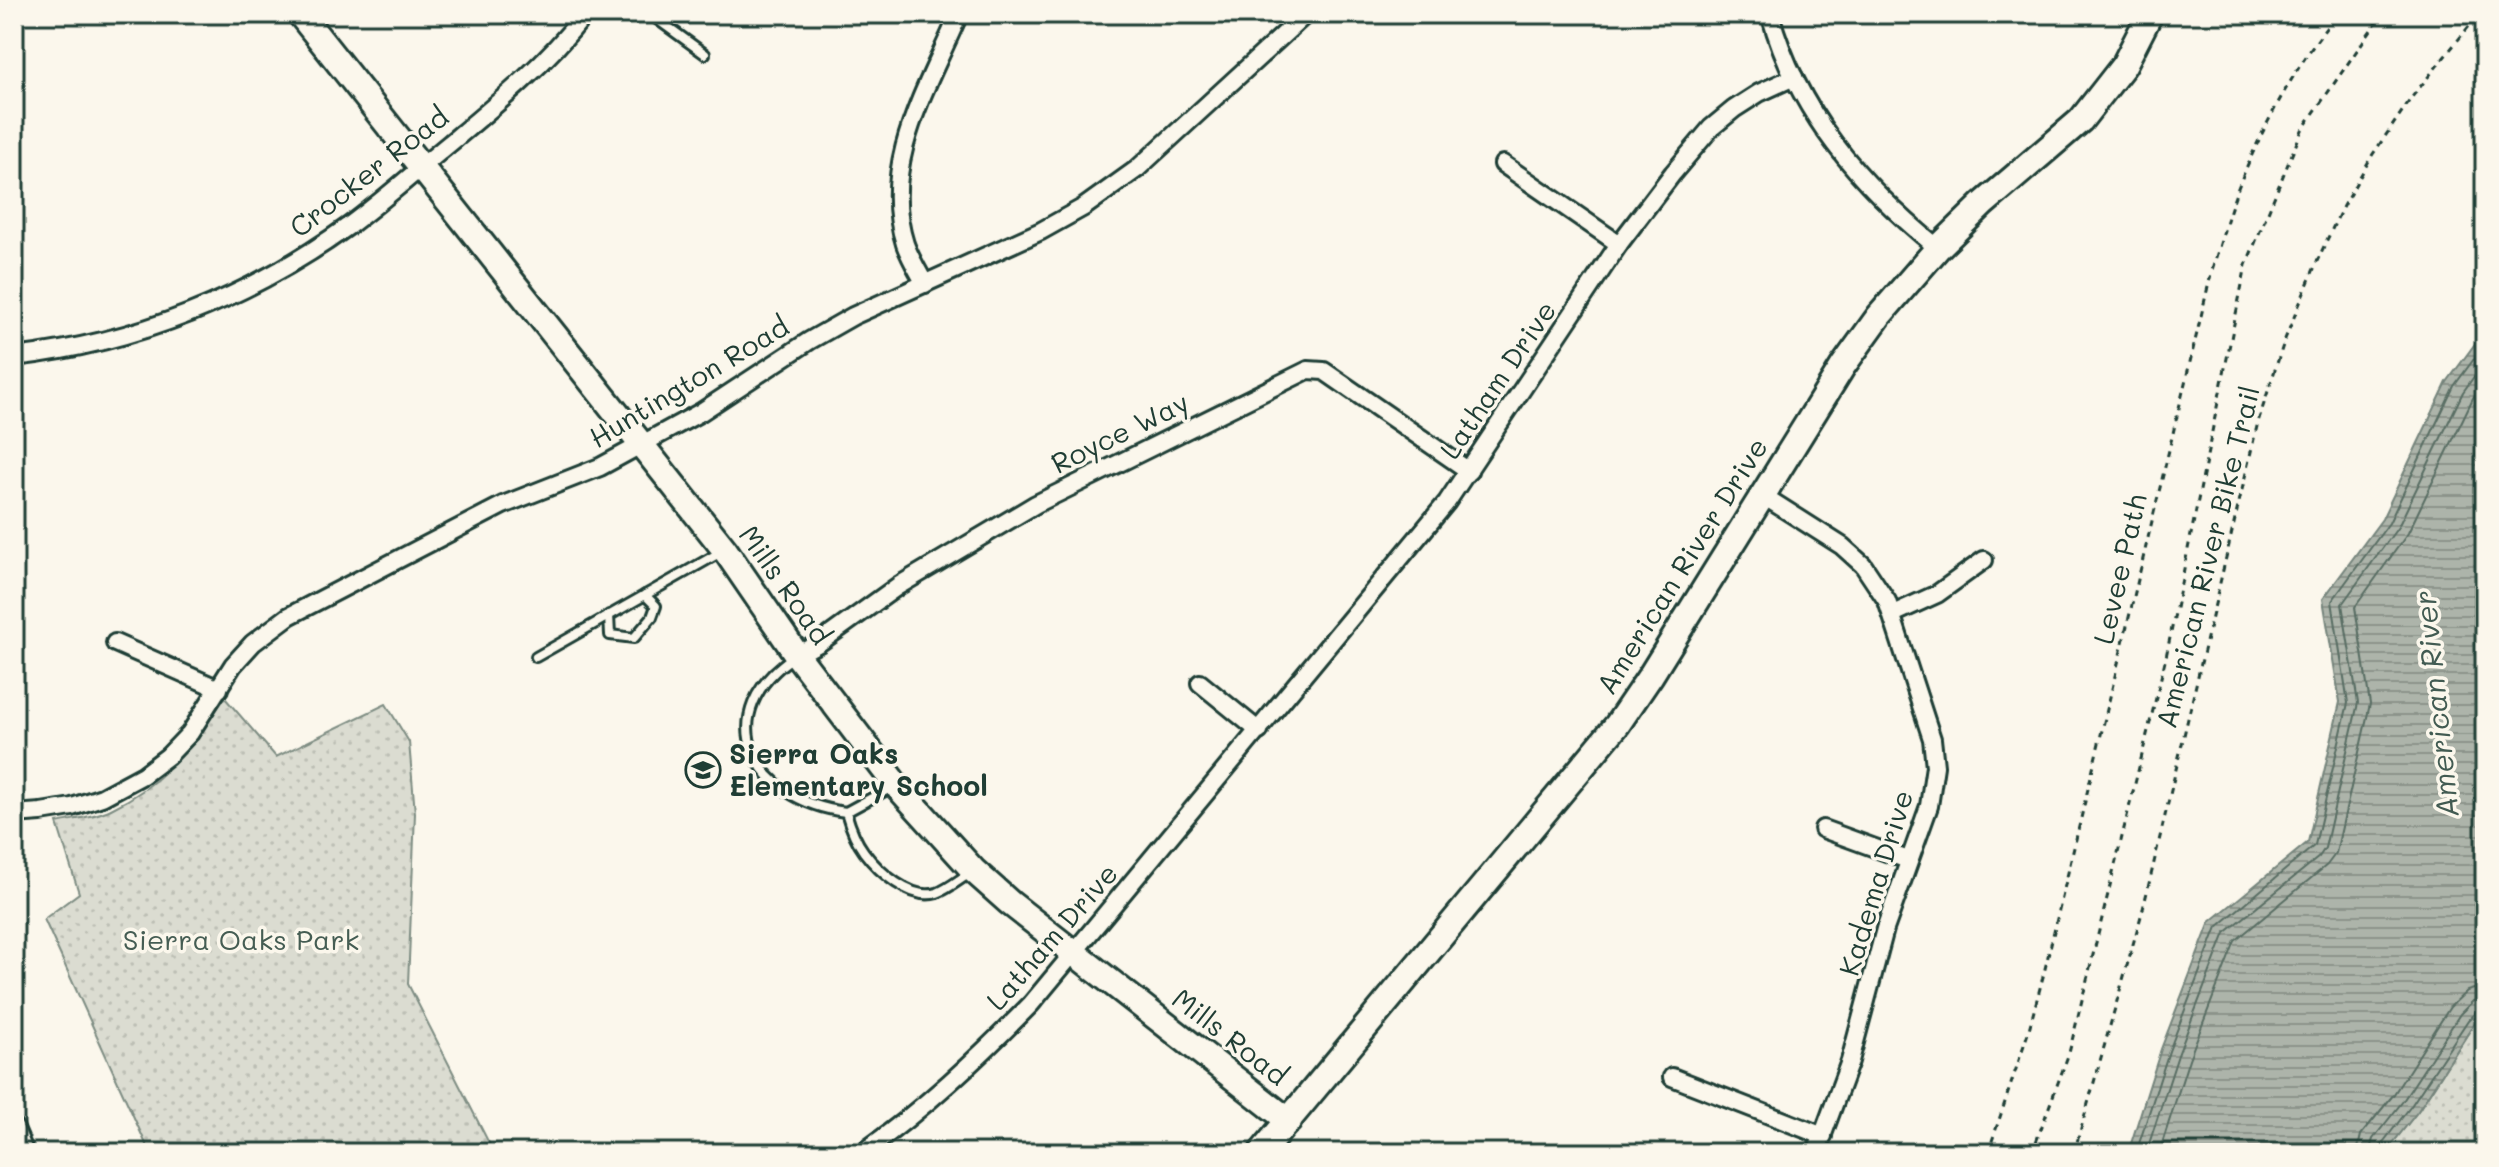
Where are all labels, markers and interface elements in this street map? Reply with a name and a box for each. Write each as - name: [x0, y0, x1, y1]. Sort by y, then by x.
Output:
- street label: Crocker Road: [282, 98, 455, 245]
- street label: Latham Drive: [1431, 294, 1563, 465]
- street label: Huntington Road: [582, 307, 795, 455]
- street label: American River Bike Trail: [2147, 382, 2267, 732]
- street label: Royce Way: [1045, 383, 1194, 481]
- street label: American River Drive: [1588, 431, 1775, 700]
- street label: Levee Path: [2084, 490, 2154, 647]
- street label: Mills Road: [732, 518, 840, 651]
- water label: American River: [2403, 589, 2467, 820]
- place label: Sierra Oaks Elementary School: [729, 735, 988, 804]
- school or university icon: Sierra Oaks Elementary School: [684, 751, 722, 789]
- street label: Kadema Drive: [1830, 786, 1920, 980]
- street label: Latham Drive: [978, 855, 1125, 1017]
- park label: Sierra Oaks Park: [123, 921, 359, 957]
- street label: Mills Road: [1165, 980, 1296, 1093]

